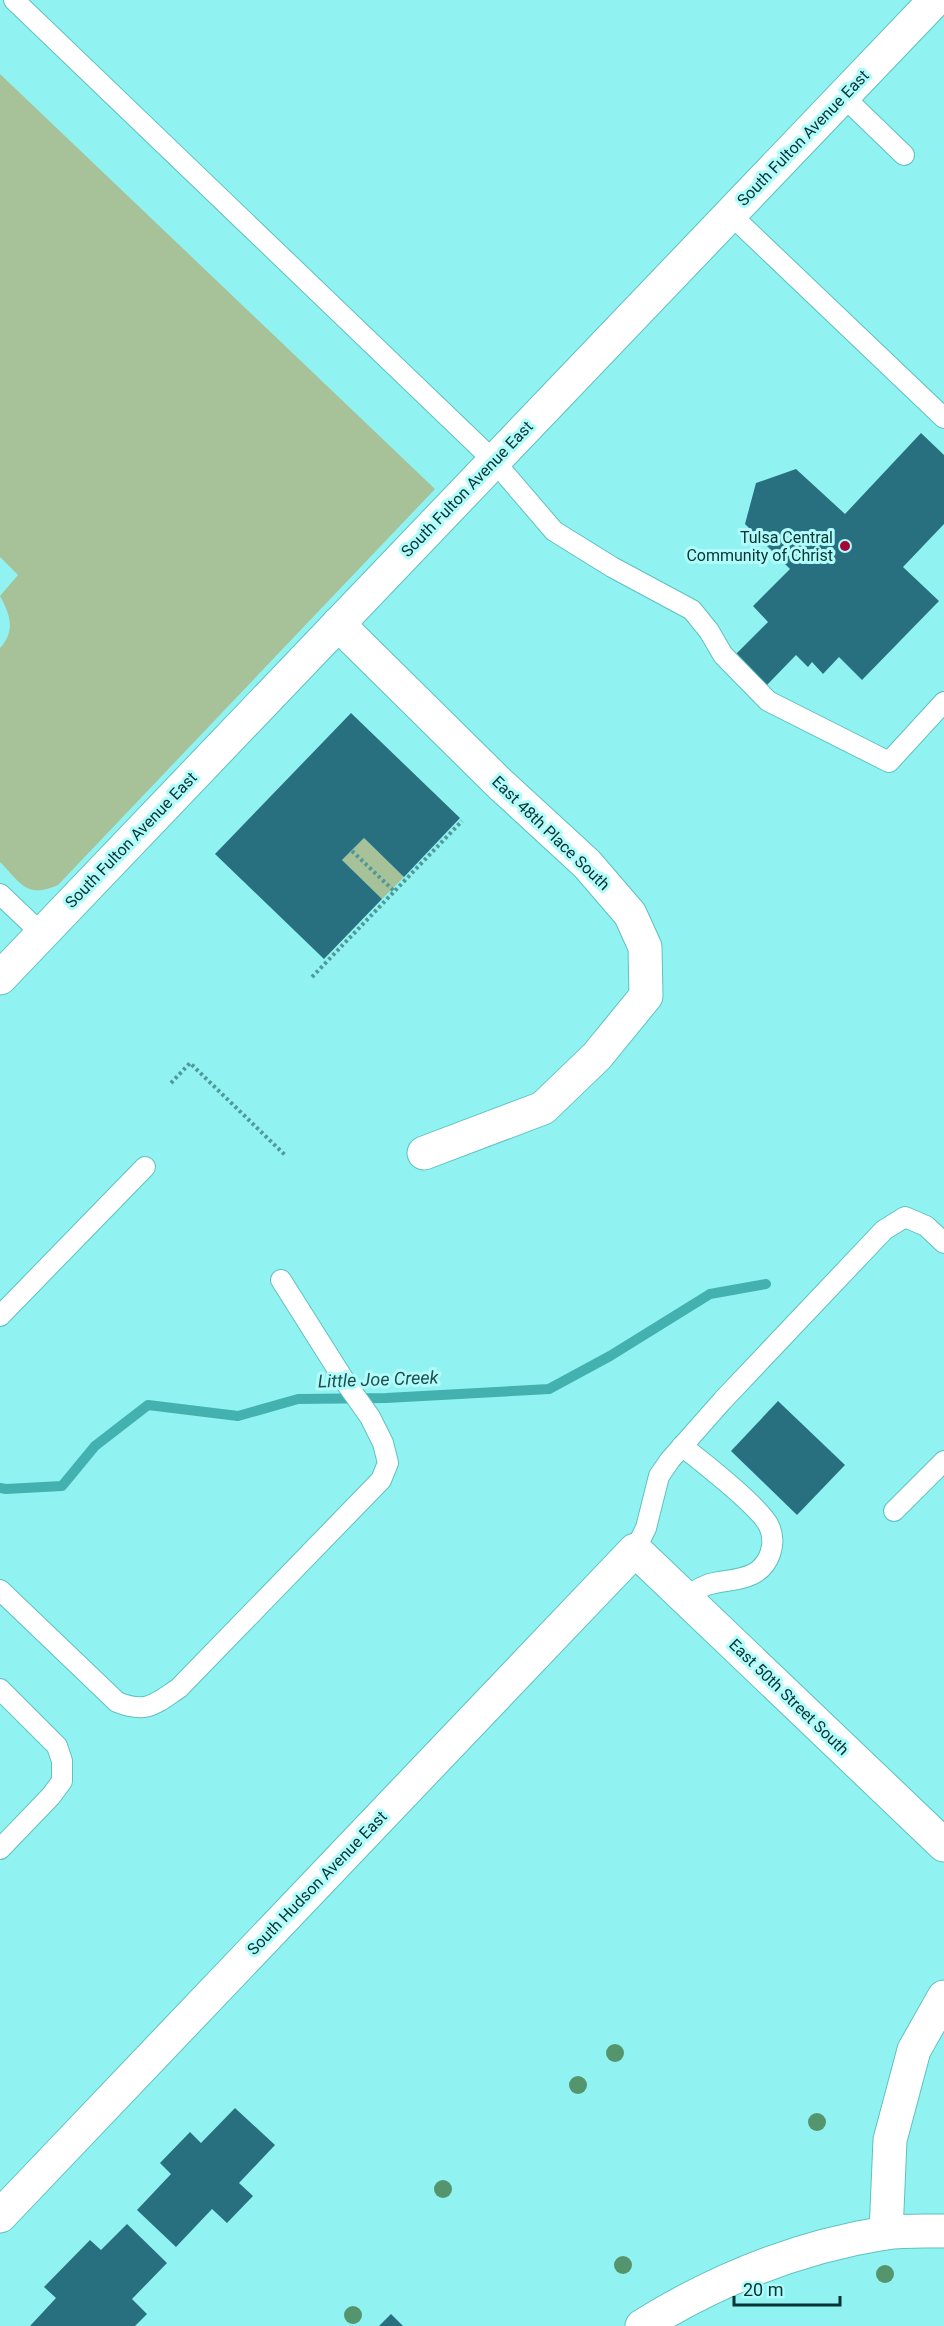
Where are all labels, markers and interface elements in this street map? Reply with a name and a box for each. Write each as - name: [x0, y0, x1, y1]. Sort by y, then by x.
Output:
- street label: South Fulton Avenue East: [733, 66, 873, 210]
- street label: South Fulton Avenue East: [397, 417, 537, 561]
- place label: Tulsa Central Community of Christ: [686, 528, 833, 565]
- marker: Tulsa Central Community of Christ: [838, 539, 852, 553]
- street label: South Fulton Avenue East: [61, 768, 201, 912]
- street label: East 48th Place South: [488, 772, 614, 894]
- water label: Little Joe Creek: [317, 1366, 440, 1392]
- street label: East 50th Street South: [725, 1635, 853, 1759]
- street label: South Hudson Avenue East: [243, 1807, 391, 1959]
- scale bar: [734, 2269, 840, 2307]
- text: 20 m: [743, 2279, 783, 2300]

